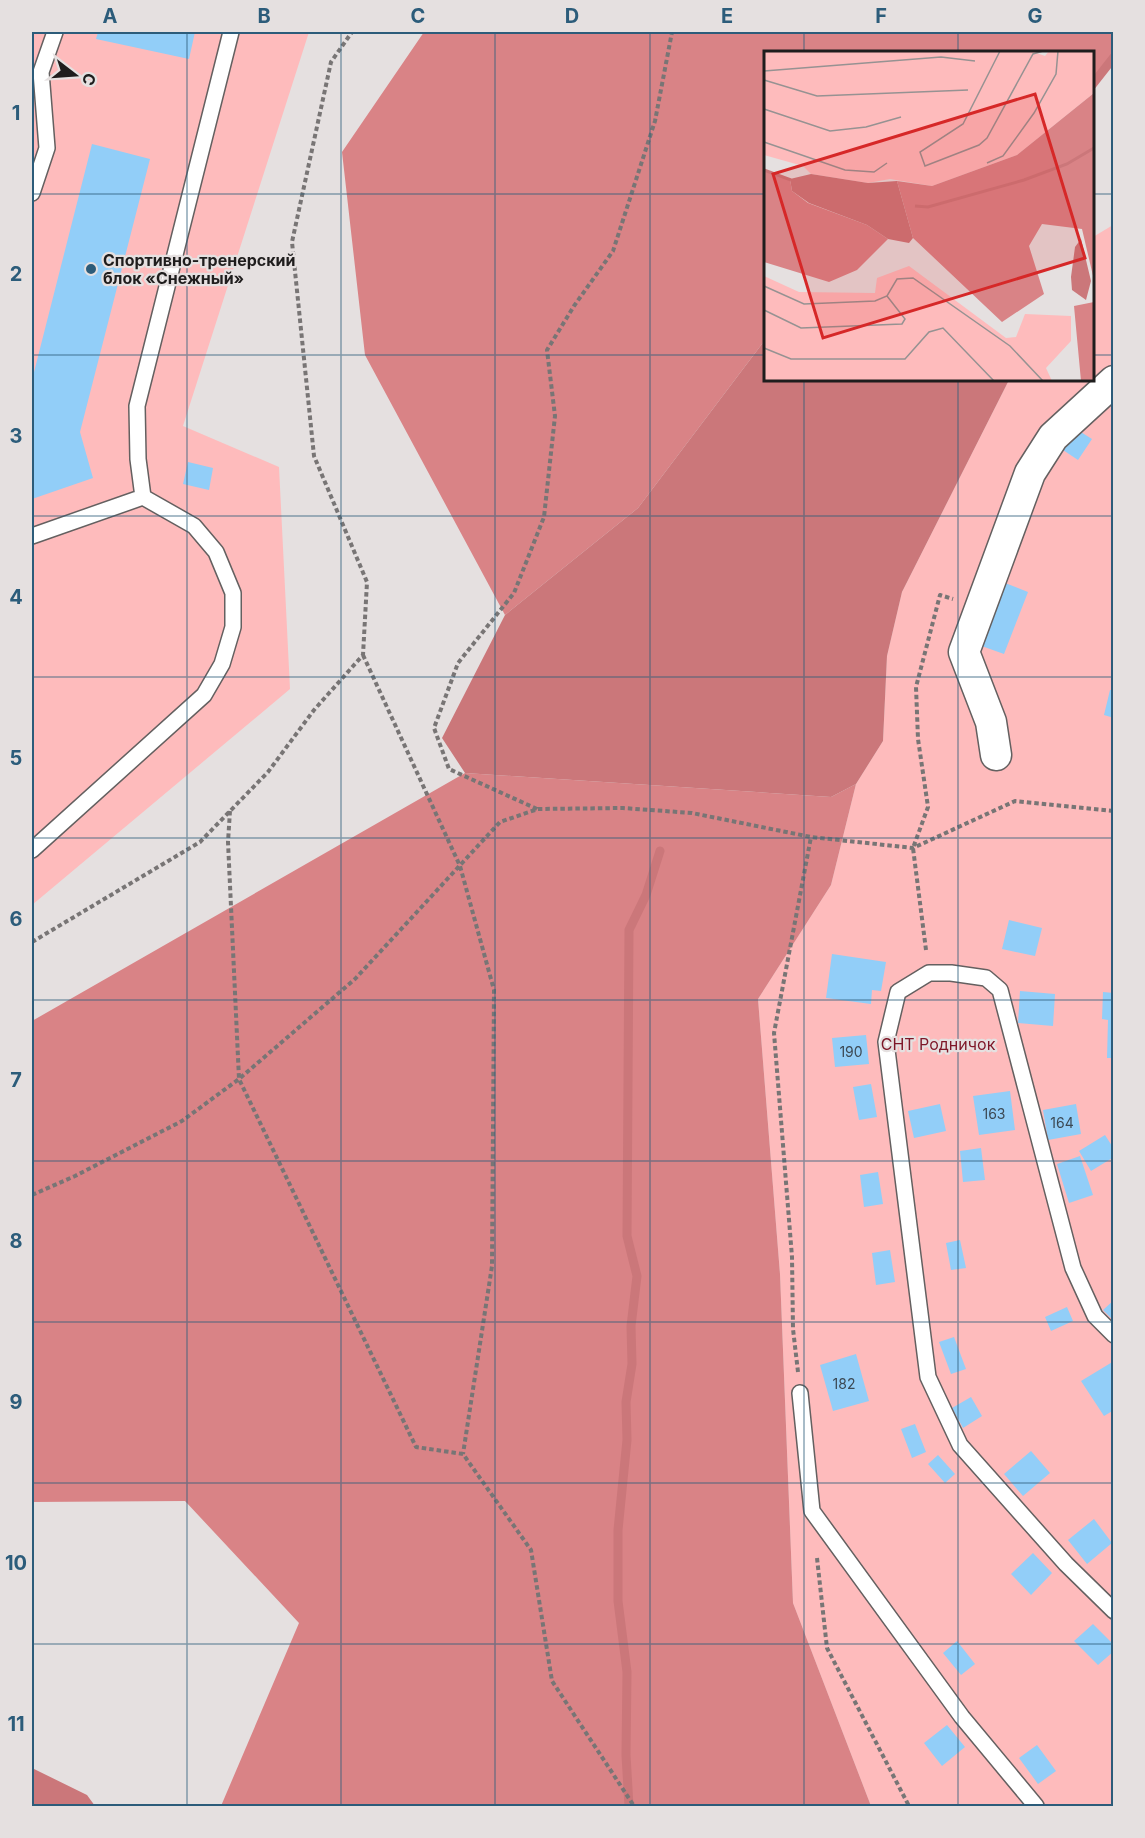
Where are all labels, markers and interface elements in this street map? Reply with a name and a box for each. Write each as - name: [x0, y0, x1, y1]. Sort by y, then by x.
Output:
- text: A: [103, 4, 118, 28]
- text: B: [257, 4, 271, 28]
- text: C: [411, 4, 425, 28]
- text: D: [565, 4, 579, 28]
- text: E: [721, 4, 733, 28]
- text: F: [875, 4, 887, 28]
- text: G: [1027, 4, 1043, 28]
- north arrow: [45, 45, 105, 105]
- inset map: [764, 51, 1094, 381]
- text: С: [78, 71, 101, 88]
- text: 1: [12, 101, 20, 125]
- place label: Спортивно-тренерский блок «Снежный»: [103, 250, 295, 288]
- text: 2: [10, 262, 22, 286]
- marker: Спортивно-тренерский блок «Снежный»: [84, 262, 98, 276]
- text: 3: [10, 424, 22, 448]
- text: 4: [9, 585, 23, 609]
- text: 5: [10, 746, 22, 770]
- text: 6: [10, 907, 23, 931]
- park label: СНТ Родничок: [881, 1034, 996, 1054]
- house number: 190: [839, 1043, 863, 1060]
- text: 7: [10, 1068, 22, 1092]
- house number: 163: [982, 1105, 1006, 1122]
- house number: 164: [1050, 1114, 1074, 1131]
- text: 8: [9, 1229, 23, 1253]
- house number: 182: [833, 1375, 855, 1392]
- text: 9: [10, 1390, 23, 1414]
- text: 10: [5, 1551, 27, 1575]
- text: 11: [7, 1712, 25, 1736]

